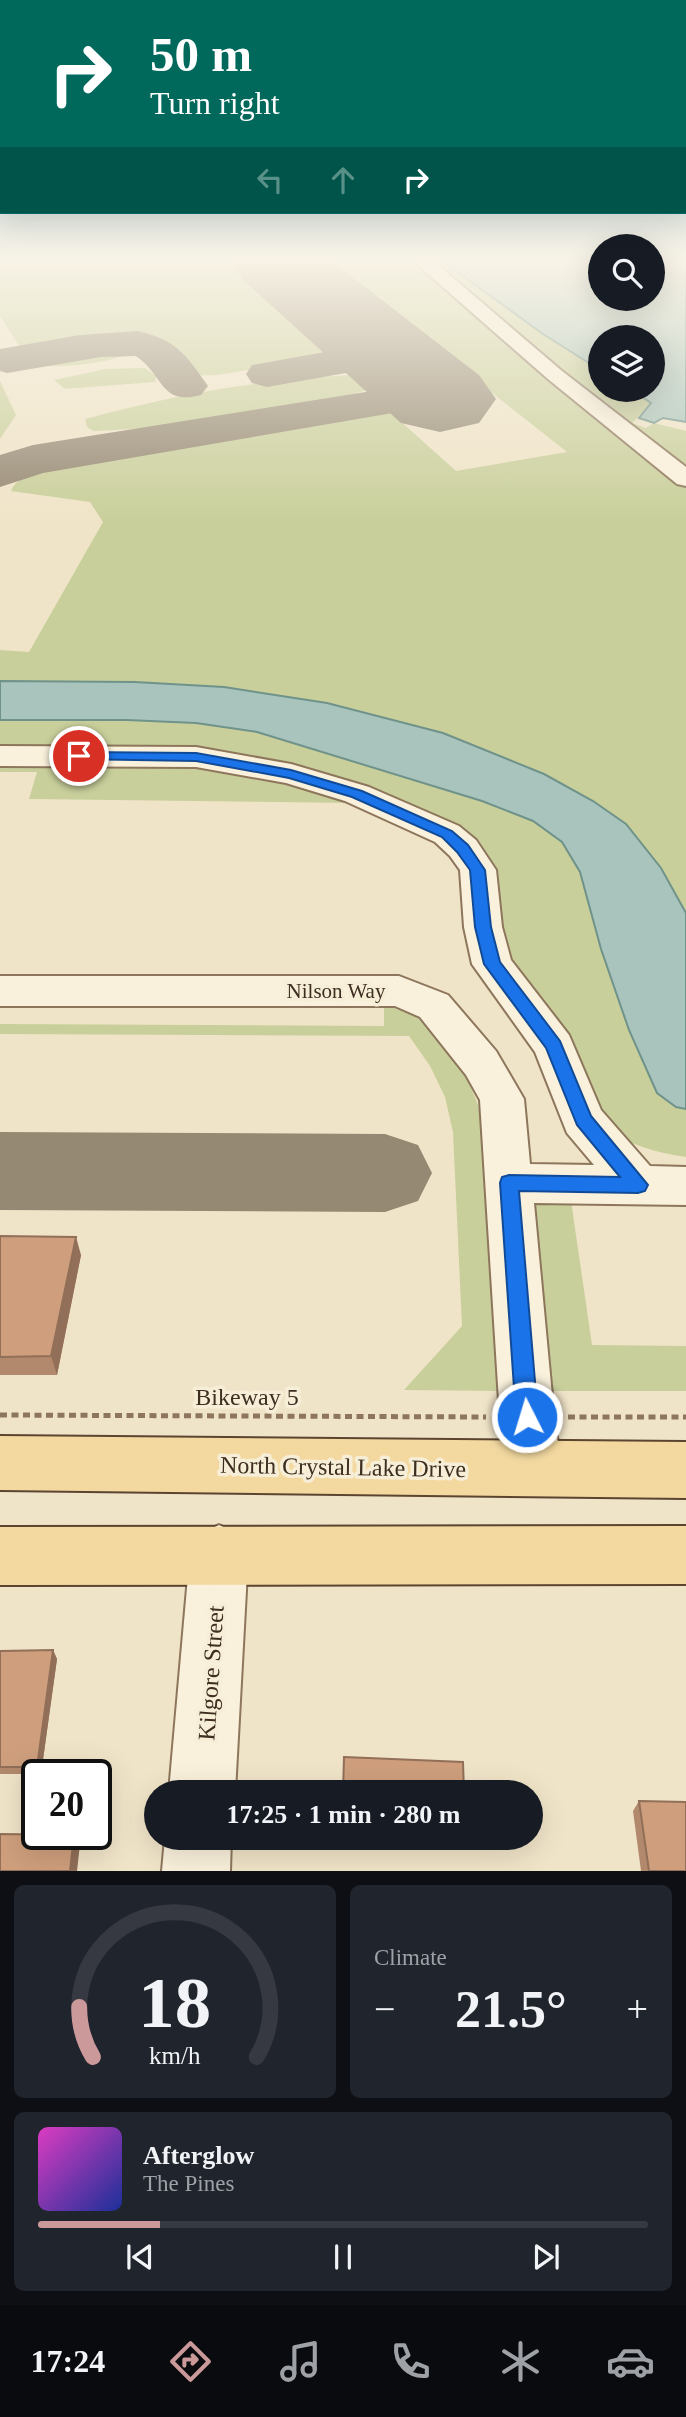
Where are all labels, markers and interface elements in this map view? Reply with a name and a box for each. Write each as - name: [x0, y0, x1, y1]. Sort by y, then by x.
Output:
- text: 50 m: [150, 27, 252, 82]
- icon: right: [35, 28, 126, 119]
- text: Turn right: [150, 85, 280, 121]
- icon: left: [251, 161, 289, 199]
- icon: ahead: [324, 161, 362, 199]
- icon: right: [397, 161, 435, 199]
- map controls: [588, 234, 665, 402]
- button: search: [588, 234, 665, 311]
- button: layers: [588, 325, 665, 402]
- pin: [49, 726, 109, 786]
- icon: arrive: [60, 737, 98, 775]
- street label: Nilson Way: [287, 979, 386, 1003]
- position arrow: [490, 1380, 564, 1454]
- street label: Bikeway 5: [195, 1384, 299, 1410]
- street label: North Crystal Lake Drive: [220, 1452, 466, 1482]
- street label: Kilgore Street: [193, 1604, 229, 1741]
- speed limit sign: 20: [21, 1759, 112, 1850]
- text: 17:25 · 1 min · 280 m: [227, 1800, 461, 1829]
- text: Climate: [374, 1945, 447, 1970]
- text: 18: [139, 1963, 211, 2044]
- text: 21.5°: [455, 1981, 567, 2038]
- text: −: [374, 1988, 395, 2030]
- text: +: [627, 1988, 648, 2030]
- text: km/h: [149, 2042, 201, 2069]
- text: Afterglow: [143, 2141, 254, 2170]
- text: The Pines: [143, 2171, 234, 2196]
- icon: previous: [121, 2238, 159, 2276]
- icon: pause: [324, 2238, 362, 2276]
- icon: next: [527, 2238, 565, 2276]
- icon: directions: [166, 2337, 215, 2386]
- icon: music: [276, 2337, 325, 2386]
- icon: phone: [386, 2337, 435, 2386]
- icon: climate: [496, 2337, 545, 2386]
- icon: car: [606, 2337, 655, 2386]
- text: 17:24: [31, 2343, 105, 2379]

